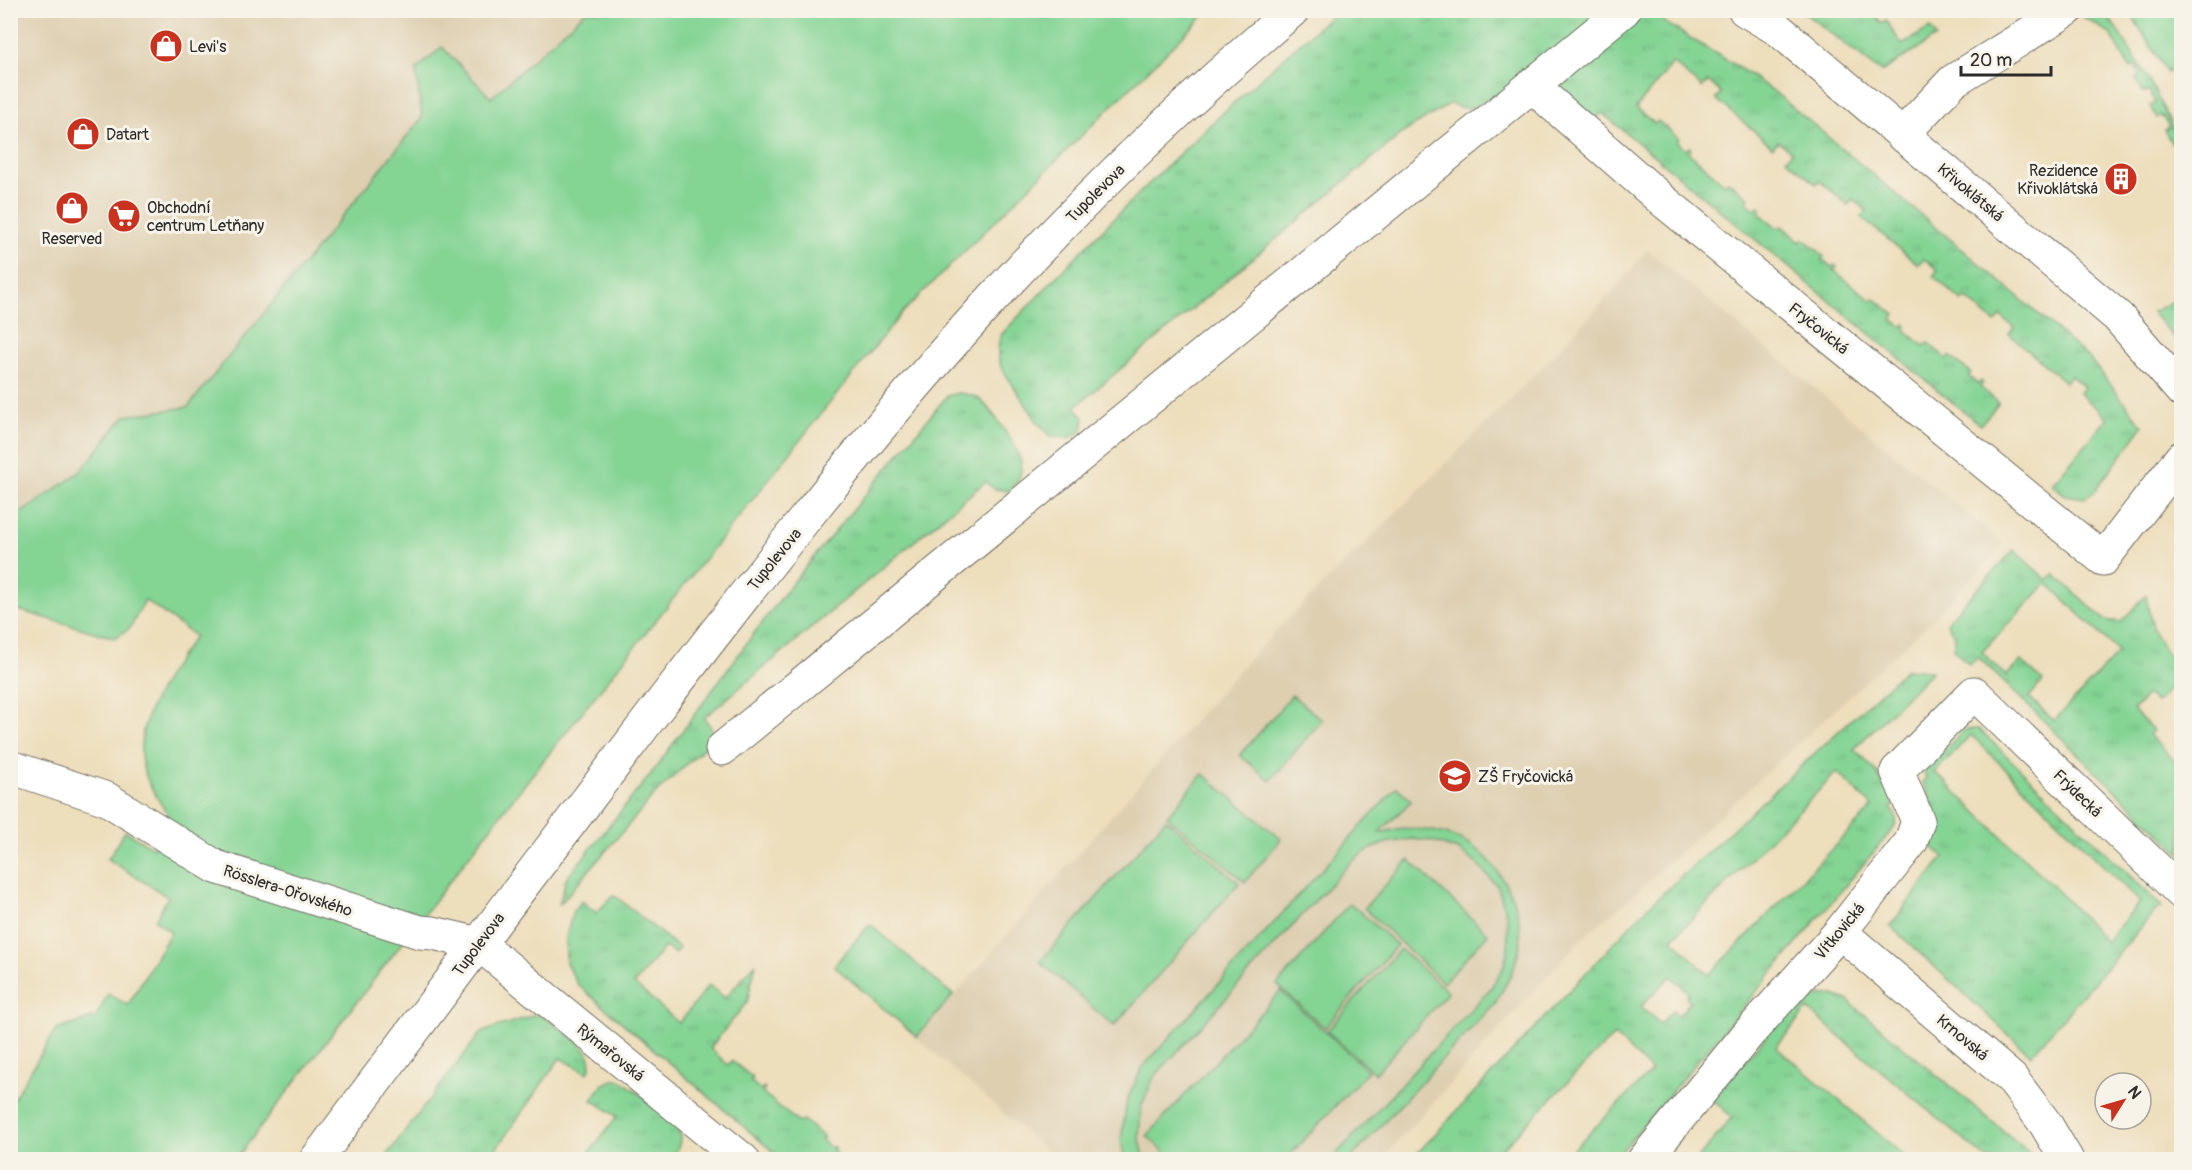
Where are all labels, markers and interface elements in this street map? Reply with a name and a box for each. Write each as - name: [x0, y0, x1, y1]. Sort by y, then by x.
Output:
- shop icon: Levi's: [148, 28, 184, 64]
- place label: Levi's: [189, 37, 226, 57]
- scale bar: [1961, 39, 2051, 77]
- text: 20 m: [1970, 49, 2012, 72]
- shop icon: Datart: [65, 116, 101, 152]
- place label: Datart: [106, 125, 150, 145]
- street label: Křivoklátská: [1933, 159, 2008, 226]
- street label: Tupolevova: [1062, 160, 1129, 227]
- place label: Rezidence Křivoklátská: [2017, 161, 2098, 199]
- building icon: Rezidence Křivoklátská: [2103, 161, 2139, 197]
- shop icon: Reserved: [54, 190, 90, 226]
- supermarket icon: Obchodní centrum Letňany: [106, 198, 142, 234]
- place label: Obchodní centrum Letňany: [147, 198, 264, 236]
- place label: Reserved: [42, 229, 102, 249]
- street label: Fryčovická: [1784, 299, 1852, 359]
- street label: Tupolevova: [743, 524, 806, 595]
- school or university icon: ZŠ Fryčovická: [1437, 758, 1473, 794]
- place label: ZŠ Fryčovická: [1478, 766, 1573, 787]
- street label: Frýdecká: [2049, 766, 2106, 822]
- street label: Rösslera-Ořovského: [221, 861, 355, 921]
- street label: Vítkovická: [1810, 899, 1869, 964]
- street label: Tupolevova: [448, 909, 509, 980]
- street label: Krnovská: [1932, 1010, 1992, 1065]
- street label: Rýmařovská: [573, 1019, 648, 1086]
- north arrow: [2093, 1071, 2153, 1131]
- text: N: [2123, 1082, 2146, 1103]

